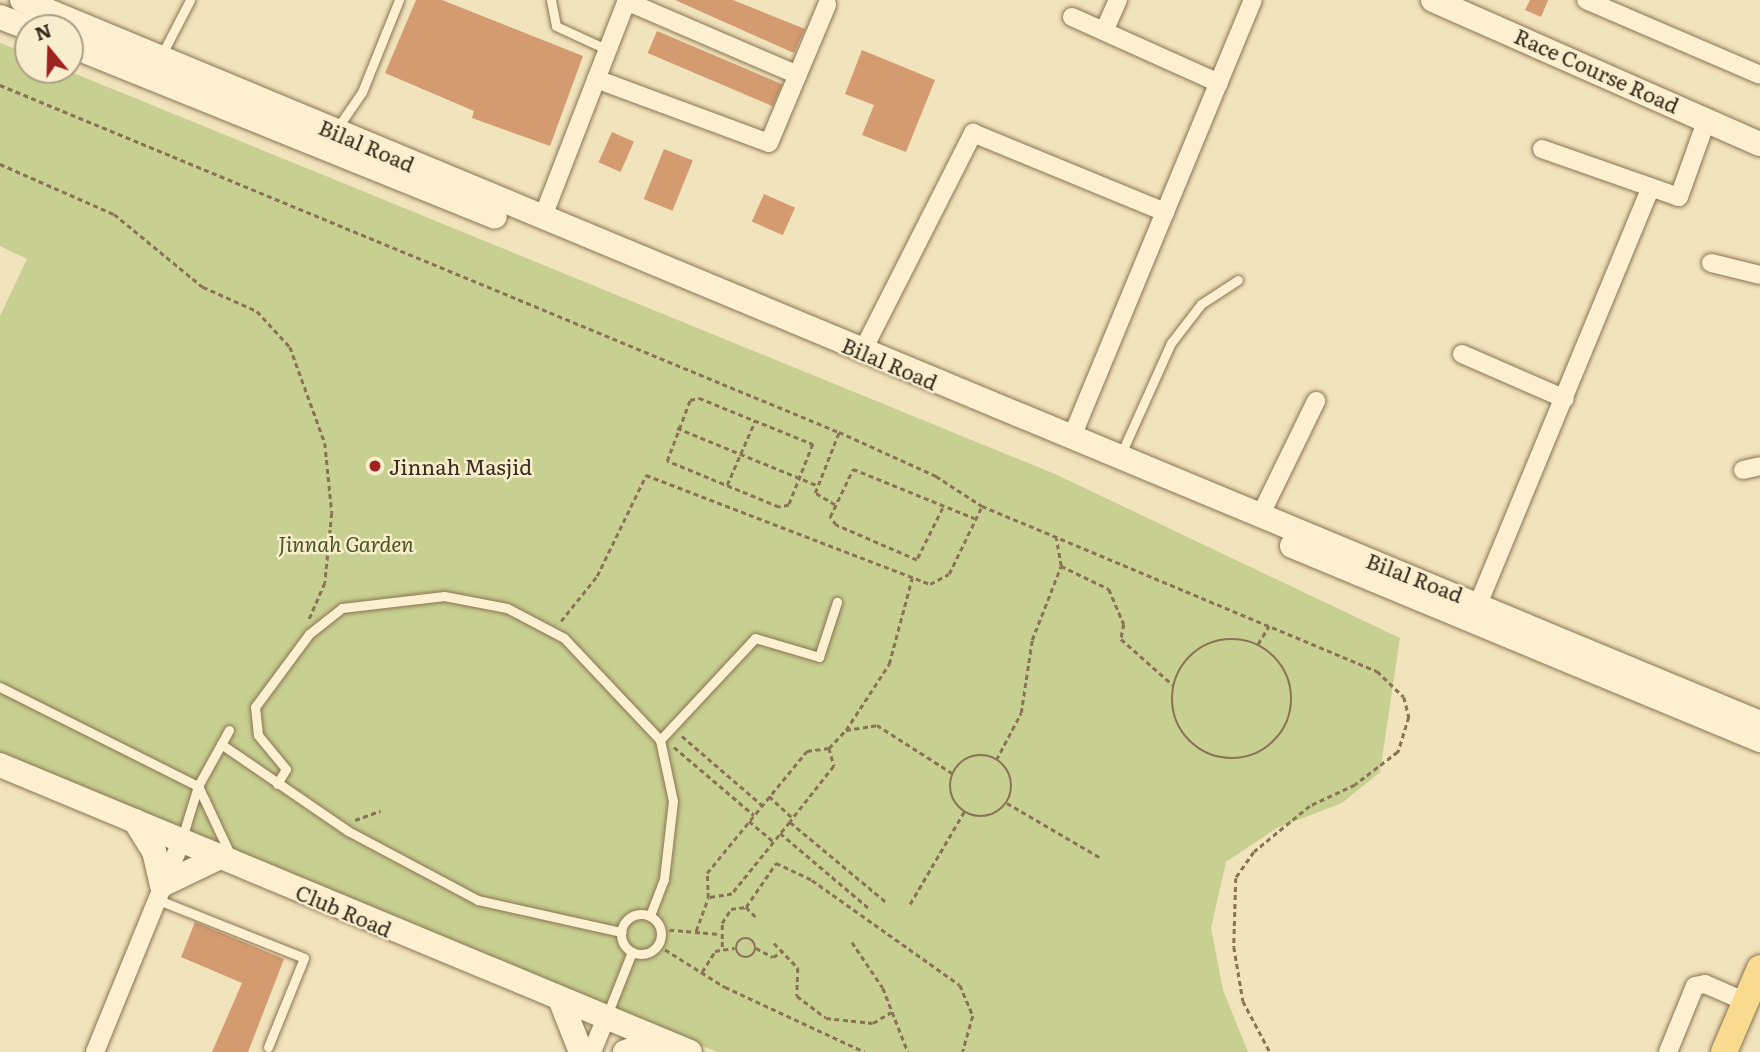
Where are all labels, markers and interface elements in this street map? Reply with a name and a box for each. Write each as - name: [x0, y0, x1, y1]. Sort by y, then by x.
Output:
- north arrow: [14, 14, 84, 84]
- text: N: [31, 15, 55, 47]
- street label: Race Course Road: [1511, 22, 1683, 118]
- street label: Bilal Road: [315, 114, 419, 176]
- street label: Bilal Road: [838, 332, 942, 394]
- place label: Jinnah Masjid: [389, 453, 532, 479]
- marker: Jinnah Masjid: [367, 458, 383, 474]
- park label: Jinnah Garden: [278, 530, 414, 556]
- street label: Bilal Road: [1363, 547, 1467, 607]
- street label: Club Road: [292, 878, 396, 942]

